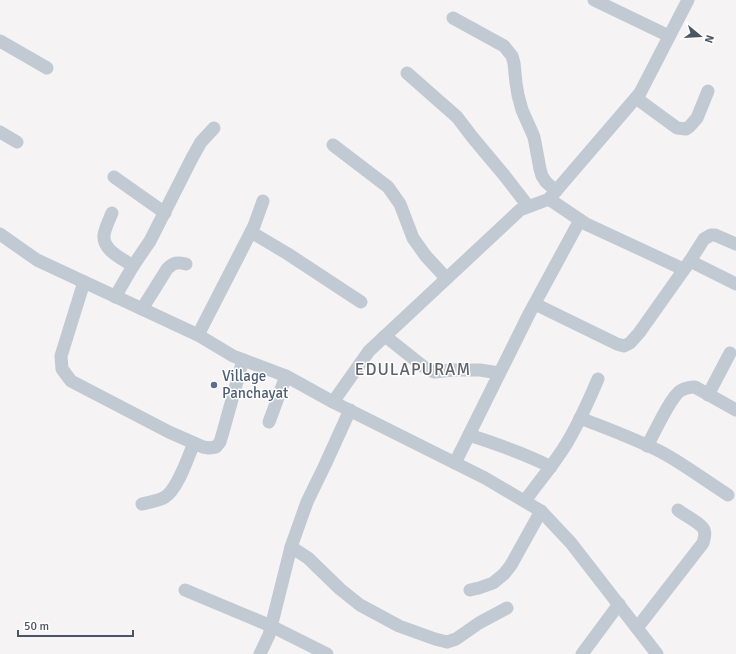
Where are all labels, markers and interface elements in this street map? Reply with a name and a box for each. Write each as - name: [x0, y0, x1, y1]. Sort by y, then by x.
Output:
- north arrow: [680, 16, 720, 56]
- text: N: [702, 33, 716, 45]
- district label: EDULAPURAM: [355, 359, 471, 380]
- place label: Village Panchayat: [222, 367, 288, 402]
- marker: Village Panchayat: [209, 380, 219, 390]
- scale bar: [18, 612, 133, 638]
- text: 50 m: [24, 619, 49, 634]

